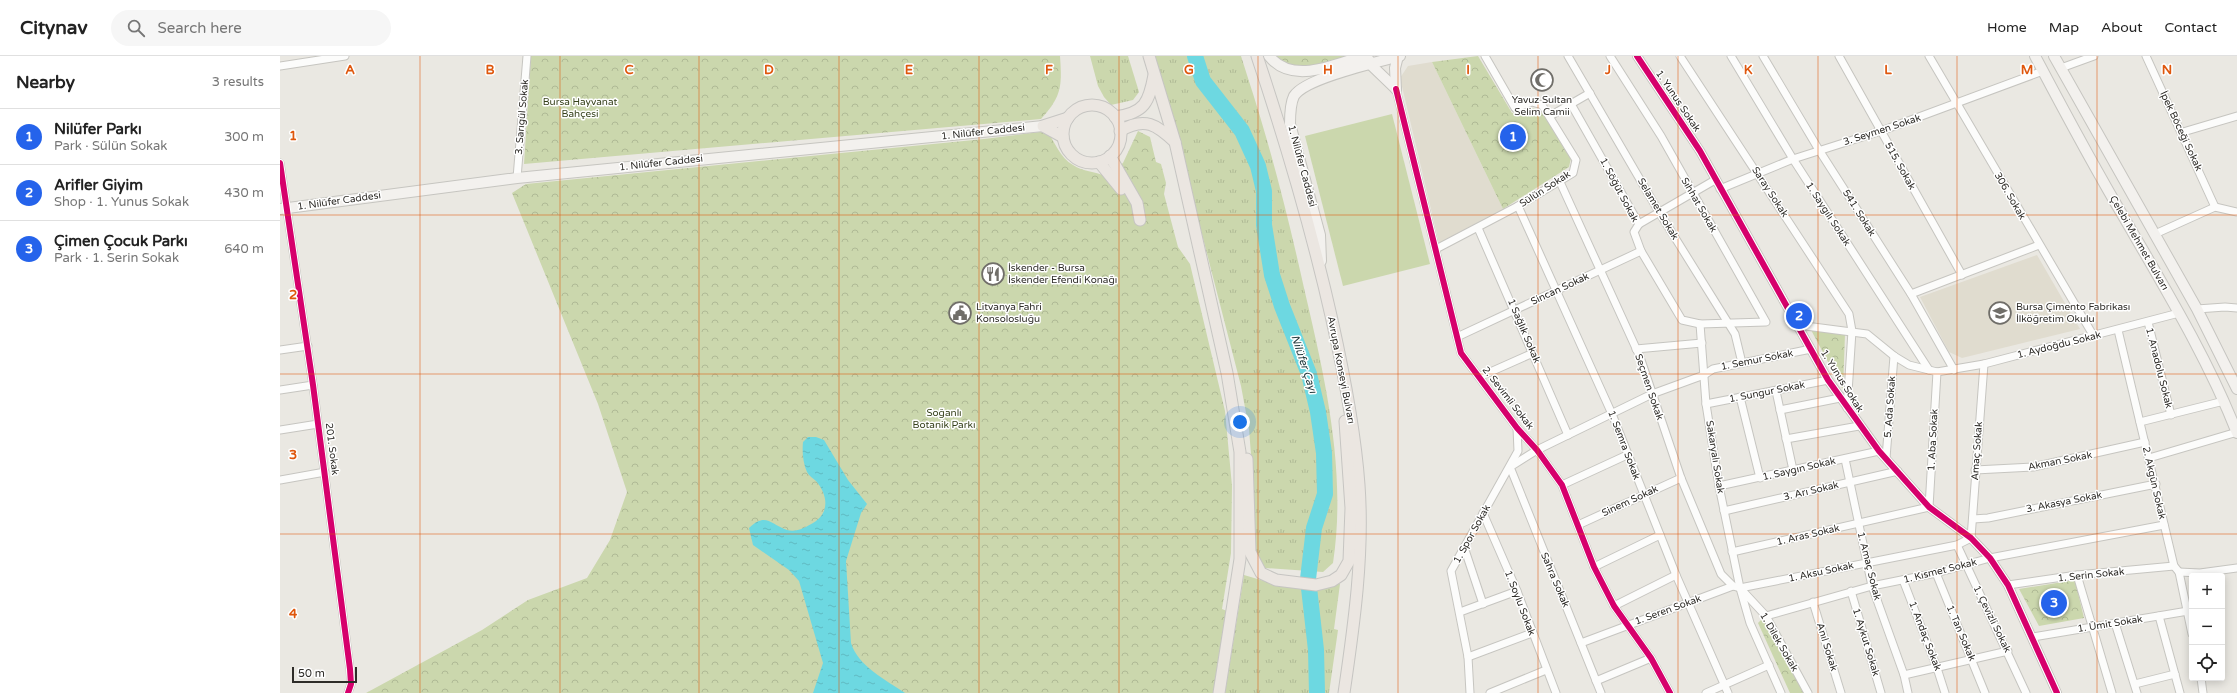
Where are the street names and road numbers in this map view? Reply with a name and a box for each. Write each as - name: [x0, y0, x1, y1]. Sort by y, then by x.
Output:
- street label: 1. Yunus Sokak: [1653, 68, 1703, 134]
- street label: 3. Sarıgül Sokak: [513, 78, 531, 155]
- street label: İpek Böceği Sokak: [2157, 89, 2205, 173]
- street label: 3. Seymen Sokak: [1842, 112, 1923, 148]
- street label: 1. Nilüfer Caddesi: [940, 122, 1026, 142]
- street label: 1. Nilüfer Caddesi: [1285, 124, 1319, 208]
- street label: 515. Sokak: [1882, 140, 1918, 192]
- street label: 1. Nilüfer Caddesi: [618, 153, 704, 173]
- street label: 1. Söğüt Sokak: [1597, 156, 1641, 225]
- street label: Saray Sokak: [1749, 165, 1791, 220]
- street label: Sülün Sokak: [1517, 168, 1573, 210]
- street label: 306. Sokak: [1992, 170, 2029, 222]
- street label: Sıhhat Sokak: [1678, 175, 1720, 235]
- street label: Selamet Sokak: [1635, 176, 1681, 242]
- street label: 1. Saygılı Sokak: [1803, 180, 1853, 249]
- street label: 541. Sokak: [1840, 187, 1878, 239]
- street label: 1. Nilüfer Caddesi: [296, 189, 382, 213]
- street label: Çelebi Mehmet Bulvarı: [2107, 194, 2171, 292]
- street label: Sincan Sokak: [1529, 270, 1592, 308]
- street label: 1 Sağlık Sokak: [1505, 297, 1543, 365]
- street label: Avrupa Konseyi Bulvarı: [1325, 315, 1357, 425]
- street label: 1. Anadolu Sokak: [2143, 326, 2175, 410]
- street label: 1. Aydoğdu Sokak: [2016, 329, 2103, 361]
- street label: 1. Semur Sokak: [1720, 347, 1795, 373]
- street label: 1. Yunus Sokak: [1818, 348, 1866, 415]
- street label: Seçmen Sokak: [1632, 352, 1666, 422]
- street label: 2. Sevimli Sokak: [1480, 364, 1537, 432]
- street label: 5. Ada Sokak: [1882, 375, 1898, 438]
- street label: 1. Sungur Sokak: [1728, 379, 1807, 405]
- street label: 1. Aba Sokak: [1925, 408, 1941, 471]
- street label: 1. Semra Sokak: [1605, 409, 1643, 482]
- street label: Sakaryalı Sokak: [1703, 420, 1727, 495]
- street label: Amaç Sokak: [1969, 421, 1985, 481]
- street label: 201. Sokak: [323, 422, 341, 476]
- street label: 2. Akgün Sokak: [2140, 446, 2168, 521]
- street label: Akman Sokak: [2027, 449, 2094, 473]
- street label: 1. Saygın Sokak: [1761, 455, 1837, 483]
- street label: 3. Arı Sokak: [1782, 479, 1840, 503]
- street label: Sinem Sokak: [1600, 482, 1661, 519]
- street label: 3. Akasya Sokak: [2025, 489, 2103, 515]
- street label: 1. Spor Sokak: [1451, 502, 1493, 565]
- street label: 1. Aras Sokak: [1775, 522, 1841, 548]
- street label: 1. Amaç Sokak: [1855, 530, 1883, 602]
- street label: Sahra Sokak: [1538, 551, 1572, 610]
- street label: 1. Kısmet Sokak: [1902, 556, 1979, 586]
- street label: 1. Aksu Sokak: [1787, 559, 1855, 585]
- street label: 1. Serin Sokak: [2057, 565, 2125, 584]
- street label: 1. Soylu Sokak: [1502, 569, 1538, 638]
- street label: 1. Çevizli Sokak: [1971, 584, 2014, 655]
- street label: 1. Seren Sokak: [1633, 592, 1703, 628]
- street label: 1. Andaç Sokak: [1906, 600, 1944, 673]
- street label: 1. Tan Sokak: [1944, 603, 1978, 663]
- street label: 1. Aykut Sokak: [1850, 606, 1882, 678]
- street label: 1. Dilek Sokak: [1757, 610, 1801, 674]
- street label: 1. Ümit Sokak: [2077, 613, 2144, 635]
- street label: Anıl Sokak: [1814, 621, 1840, 673]

